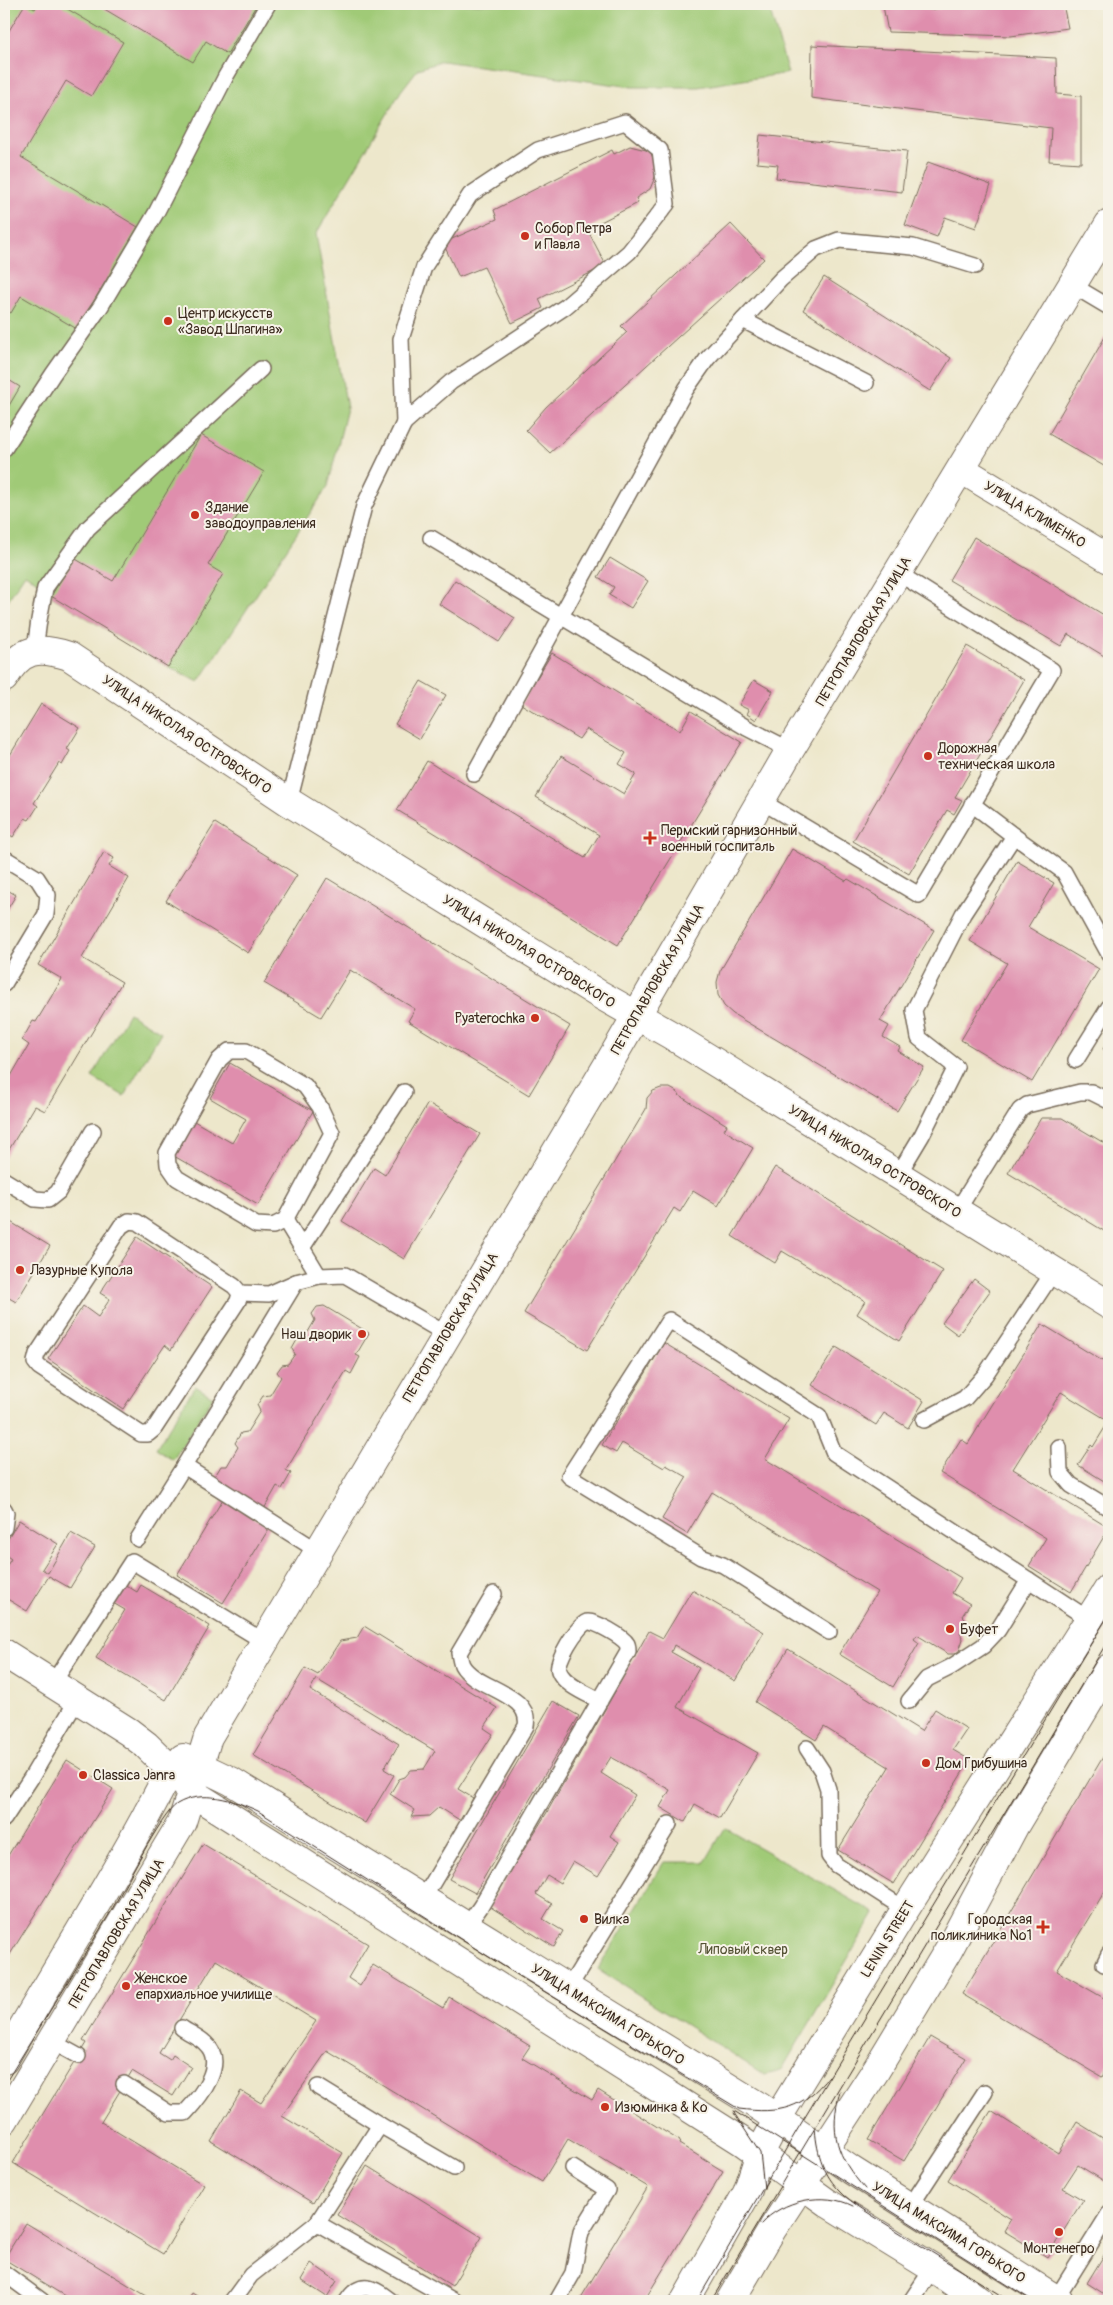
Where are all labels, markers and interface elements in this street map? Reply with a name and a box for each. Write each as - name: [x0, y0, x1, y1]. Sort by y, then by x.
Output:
- place label: Собор Петра и Павла: [535, 220, 612, 253]
- marker: Собор Петра и Павла: [519, 230, 531, 242]
- place label: Центр искусств «Завод Шпагина»: [178, 305, 282, 338]
- marker: Центр искусств «Завод Шпагина»: [162, 315, 174, 327]
- street label: УЛИЦА КЛИМЕНКО: [981, 477, 1089, 551]
- place label: Здание заводоуправления: [205, 499, 316, 532]
- marker: Здание заводоуправления: [189, 509, 201, 521]
- street label: ПЕТРОПАВЛОВСКАЯ УЛИЦА: [812, 554, 915, 709]
- street label: УЛИЦА НИКОЛАЯ ОСТРОВСКОГО: [99, 671, 275, 798]
- place label: Дорожная техническая школа: [937, 740, 1055, 773]
- marker: Дорожная техническая школа: [922, 750, 934, 762]
- place label: Пермский гарнизонный военный госпиталь: [661, 822, 798, 855]
- marker: Пермский гарнизонный военный госпиталь: [643, 831, 657, 845]
- street label: УЛИЦА НИКОЛАЯ ОСТРОВСКОГО: [439, 891, 618, 1012]
- street label: ПЕТРОПАВЛОВСКАЯ УЛИЦА: [607, 901, 708, 1058]
- place label: Pyaterochka: [454, 1010, 525, 1027]
- marker: Pyaterochka: [529, 1012, 541, 1024]
- street label: УЛИЦА НИКОЛАЯ ОСТРОВСКОГО: [785, 1101, 964, 1222]
- street label: ПЕТРОПАВЛОВСКАЯ УЛИЦА: [399, 1250, 502, 1405]
- place label: Лазурные Купола: [29, 1262, 133, 1279]
- marker: Лазурные Купола: [14, 1264, 26, 1276]
- place label: Наш дворик: [281, 1326, 352, 1343]
- marker: Наш дворик: [356, 1328, 368, 1340]
- place label: Буфет: [960, 1621, 998, 1638]
- marker: Буфет: [944, 1623, 956, 1635]
- place label: Дом Грибушина: [935, 1755, 1027, 1772]
- marker: Дом Грибушина: [920, 1757, 932, 1769]
- place label: Classica Janra: [93, 1767, 175, 1784]
- marker: Classica Janra: [77, 1769, 89, 1781]
- street label: ПЕТРОПАВЛОВСКАЯ УЛИЦА: [65, 1856, 168, 2011]
- street label: LENIN STREET: [857, 1897, 918, 1981]
- place label: Вилка: [594, 1911, 629, 1928]
- place label: Городская поликлиника №1: [931, 1911, 1032, 1944]
- marker: Вилка: [578, 1913, 590, 1925]
- marker: Городская поликлиника №1: [1036, 1920, 1050, 1934]
- park label: Липовый сквер: [697, 1941, 788, 1958]
- street label: УЛИЦА МАКСИМА ГОРЬКОГО: [528, 1960, 687, 2069]
- place label: Женское епархиальное училище: [134, 1970, 272, 2003]
- marker: Женское епархиальное училище: [120, 1980, 132, 1992]
- place label: Изюминка & Ко: [615, 2099, 708, 2116]
- marker: Изюминка & Ко: [599, 2101, 611, 2113]
- street label: УЛИЦА МАКСИМА ГОРЬКОГО: [869, 2178, 1028, 2287]
- marker: Монтенегро: [1053, 2226, 1065, 2238]
- place label: Монтенегро: [1023, 2240, 1095, 2257]

